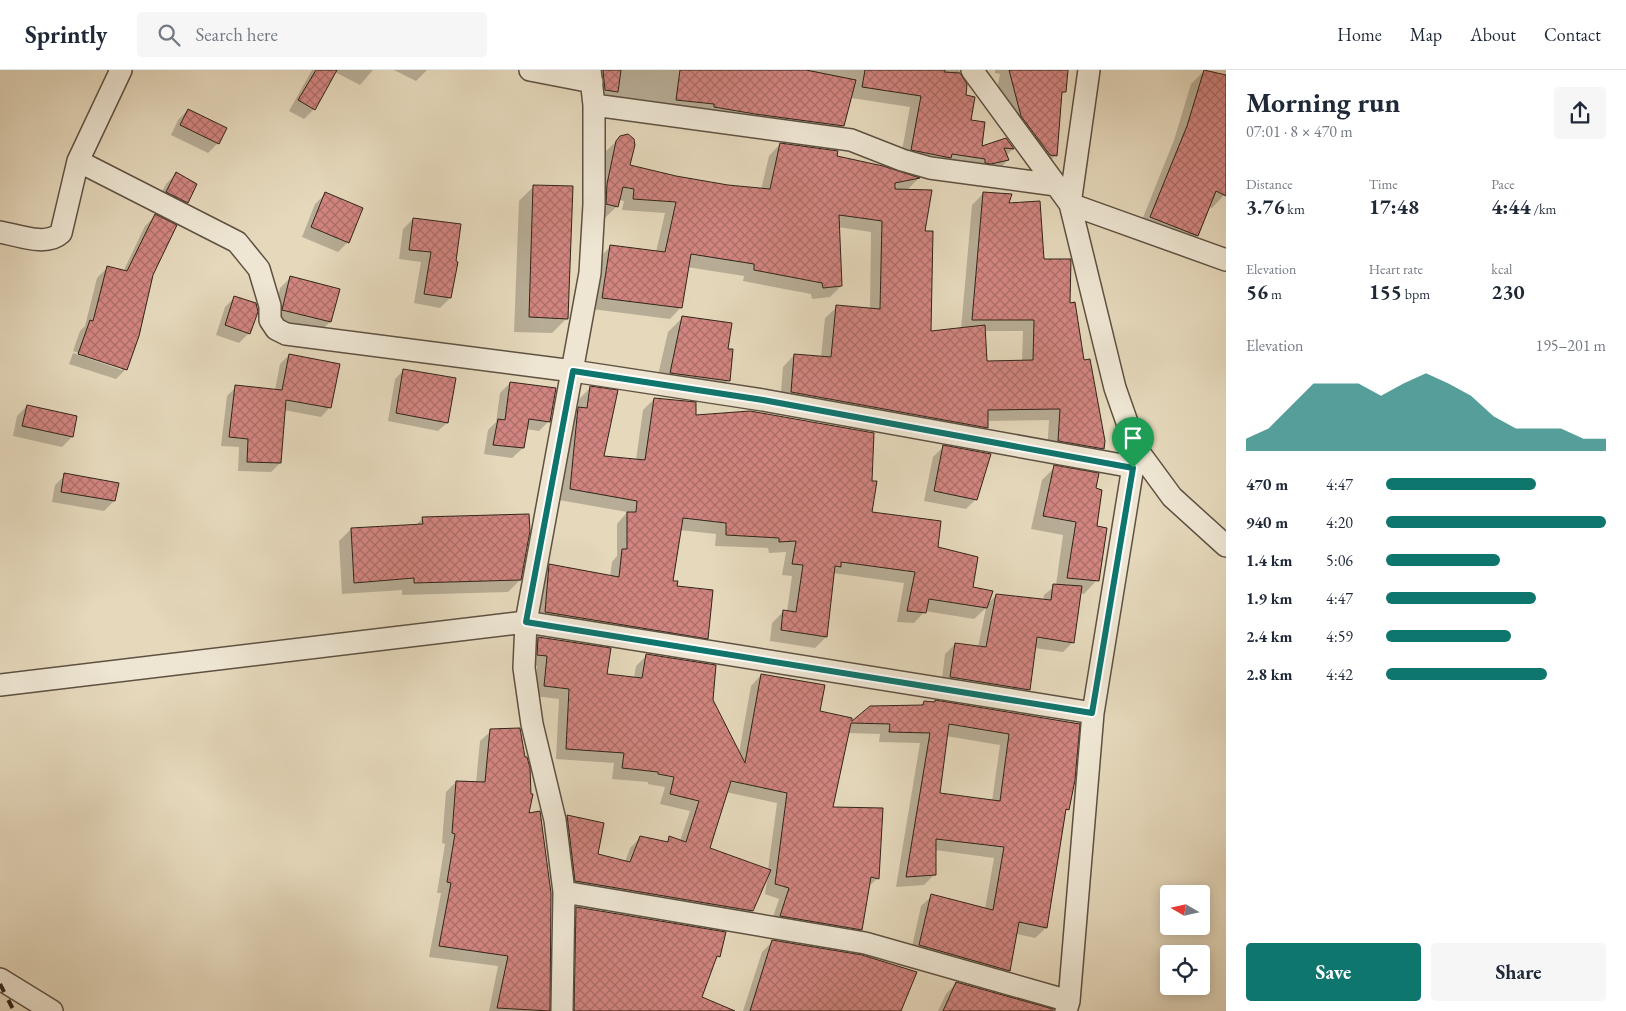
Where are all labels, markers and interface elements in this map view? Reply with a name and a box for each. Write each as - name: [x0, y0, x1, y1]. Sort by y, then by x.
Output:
- search box: [137, 12, 487, 57]
- text: Sprintly: [25, 19, 107, 50]
- icon: search: [155, 21, 183, 49]
- text: Search here: [195, 22, 278, 47]
- text: Home: [1337, 23, 1382, 46]
- text: Map: [1410, 23, 1442, 46]
- text: About: [1470, 23, 1516, 46]
- text: Contact: [1544, 23, 1601, 46]
- text: Morning run: [1246, 84, 1400, 120]
- button: share: [1554, 87, 1606, 139]
- text: 07:01 · 8 × 470 m: [1246, 121, 1353, 142]
- text: Distance: [1246, 175, 1293, 193]
- text: Time: [1369, 175, 1398, 193]
- text: Pace: [1491, 175, 1515, 193]
- text: 3.76: [1246, 193, 1285, 220]
- text: 17:48: [1369, 193, 1419, 220]
- text: 4:44: [1491, 193, 1531, 220]
- text: km: [1285, 200, 1305, 218]
- text: /km: [1531, 200, 1556, 218]
- text: Elevation: [1246, 260, 1296, 278]
- text: Heart rate: [1369, 260, 1423, 278]
- text: kcal: [1491, 260, 1512, 278]
- text: 56: [1246, 278, 1268, 305]
- text: 155: [1369, 278, 1402, 305]
- text: 230: [1491, 278, 1525, 305]
- text: m: [1268, 285, 1282, 303]
- text: bpm: [1402, 285, 1430, 303]
- text: Elevation: [1246, 335, 1304, 356]
- text: 195–201 m: [1535, 335, 1606, 356]
- pin: [1112, 417, 1154, 468]
- icon: arrive: [1119, 424, 1147, 452]
- text: 470 m: [1246, 474, 1288, 495]
- text: 4:47: [1326, 474, 1353, 495]
- text: 940 m: [1246, 512, 1288, 533]
- text: 4:20: [1326, 512, 1353, 533]
- text: 1.4 km: [1246, 550, 1292, 571]
- text: 5:06: [1326, 550, 1353, 571]
- text: 1.9 km: [1246, 588, 1292, 609]
- text: 4:47: [1326, 588, 1353, 609]
- text: 2.4 km: [1246, 626, 1292, 647]
- text: 4:59: [1326, 626, 1353, 647]
- text: 2.8 km: [1246, 664, 1292, 685]
- text: 4:42: [1326, 664, 1353, 685]
- north arrow: [1160, 885, 1210, 935]
- map controls: [1160, 885, 1210, 995]
- button: Save: [1246, 943, 1421, 1001]
- button: Share: [1431, 943, 1606, 1001]
- button: locate: [1160, 945, 1210, 995]

